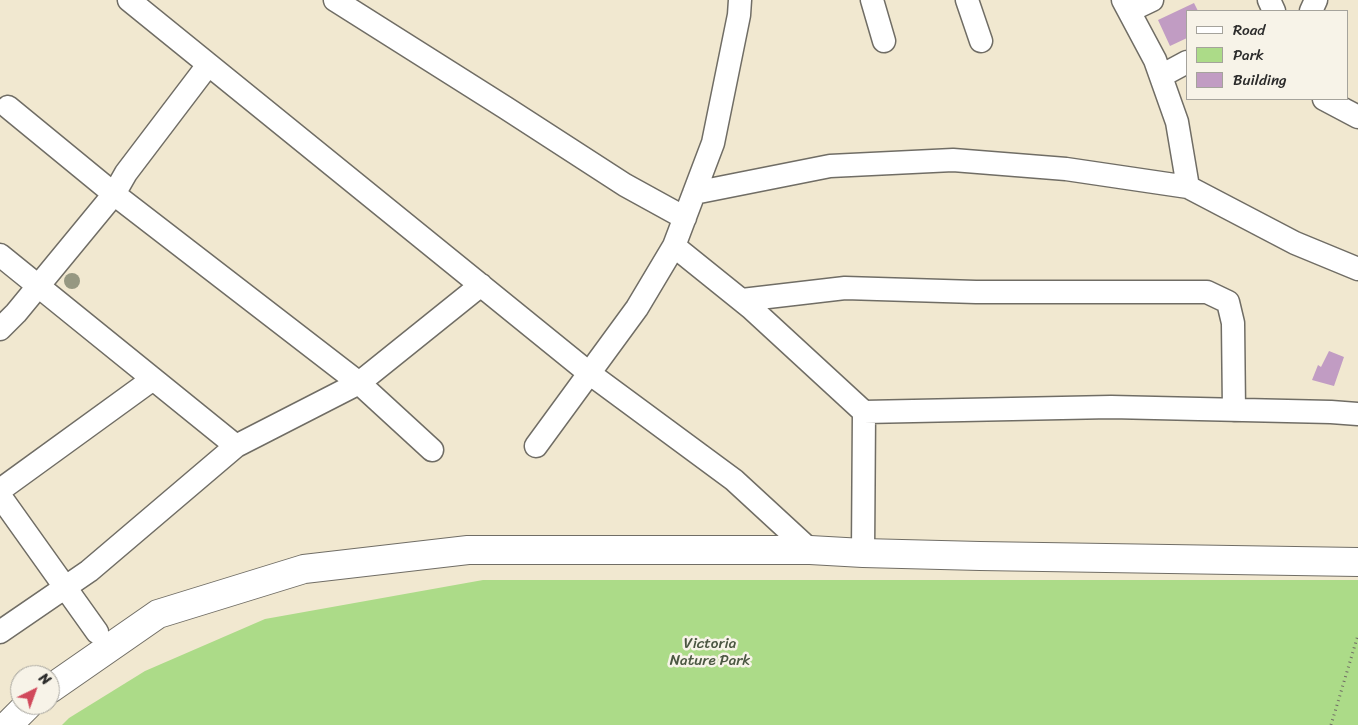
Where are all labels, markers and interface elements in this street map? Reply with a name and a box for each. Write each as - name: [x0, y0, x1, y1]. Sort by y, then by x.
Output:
- legend: [1186, 10, 1348, 100]
- text: Road: [1233, 17, 1265, 43]
- text: Park: [1233, 42, 1264, 68]
- text: Building: [1233, 67, 1287, 93]
- park label: Victoria Nature Park: [670, 635, 750, 670]
- north arrow: [10, 665, 60, 715]
- text: N: [33, 667, 57, 692]

